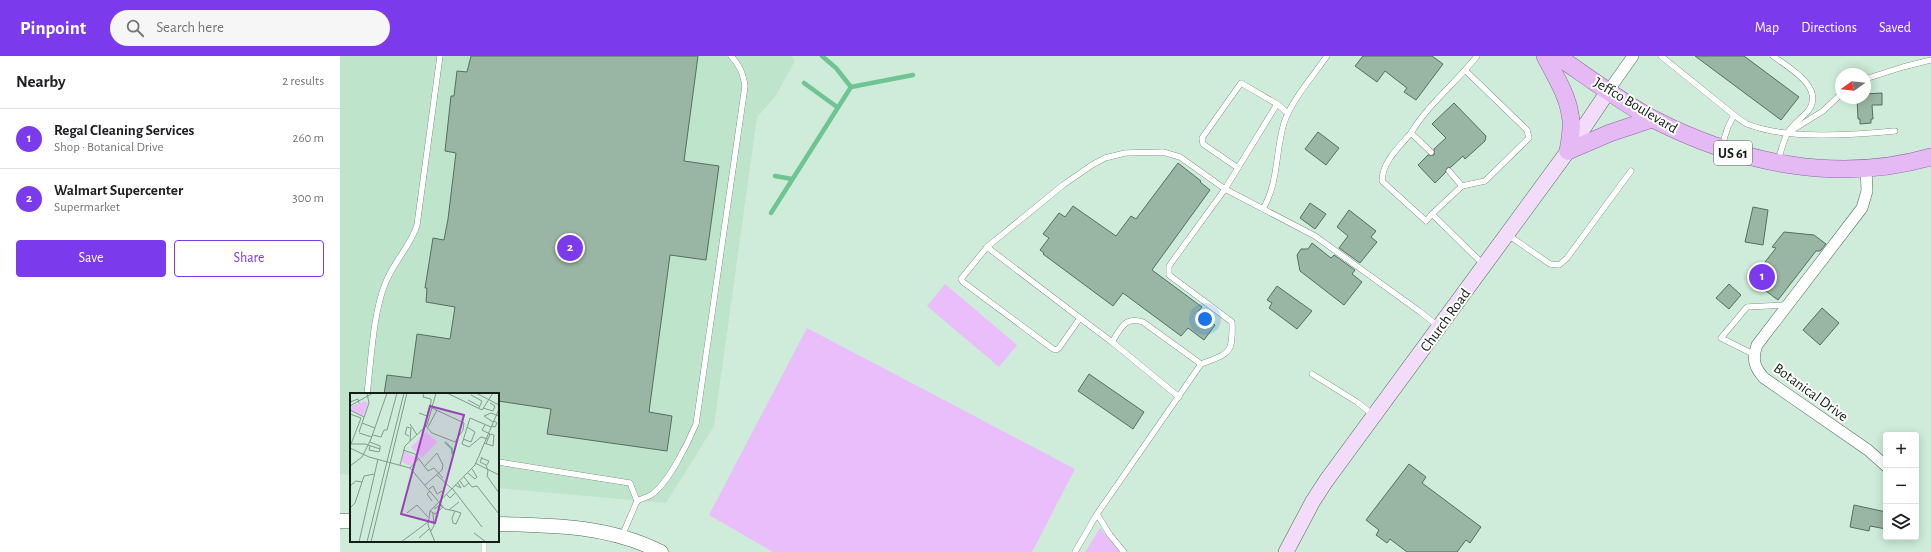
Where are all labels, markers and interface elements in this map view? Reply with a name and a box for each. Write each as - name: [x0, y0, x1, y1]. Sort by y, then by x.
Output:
- search box: [110, 10, 390, 46]
- icon: search: [124, 17, 146, 39]
- text: Pinpoint: [20, 19, 86, 38]
- text: Search here: [156, 20, 224, 35]
- text: Map: [1755, 21, 1779, 35]
- text: Directions: [1801, 21, 1857, 35]
- text: Saved: [1879, 21, 1911, 35]
- north arrow: [1835, 68, 1871, 104]
- text: Nearby: [16, 73, 66, 90]
- text: 2 results: [282, 75, 324, 88]
- street label: Jeffco Boulevard: [1591, 75, 1680, 136]
- text: Regal Cleaning Services: [54, 123, 194, 138]
- text: 1: [27, 132, 31, 145]
- text: 260 m: [293, 132, 324, 145]
- text: Shop · Botanical Drive: [54, 141, 163, 154]
- road number: US 61: [1714, 141, 1752, 165]
- text: Walmart Supercenter: [54, 183, 183, 198]
- text: 2: [26, 192, 32, 205]
- text: 300 m: [292, 192, 324, 205]
- text: Supermarket: [54, 201, 120, 214]
- pin: 2: [557, 233, 583, 263]
- button: Save: [16, 240, 166, 277]
- button: Share: [174, 240, 324, 277]
- pin: 1: [1749, 262, 1775, 292]
- street label: Church Road: [1418, 286, 1473, 355]
- your location: [1195, 309, 1215, 329]
- street label: Botanical Drive: [1771, 360, 1851, 424]
- inset map: [350, 393, 499, 542]
- map controls: [1883, 432, 1919, 540]
- button: +: [1883, 432, 1919, 468]
- button: −: [1883, 468, 1919, 504]
- button: layers: [1883, 504, 1919, 540]

